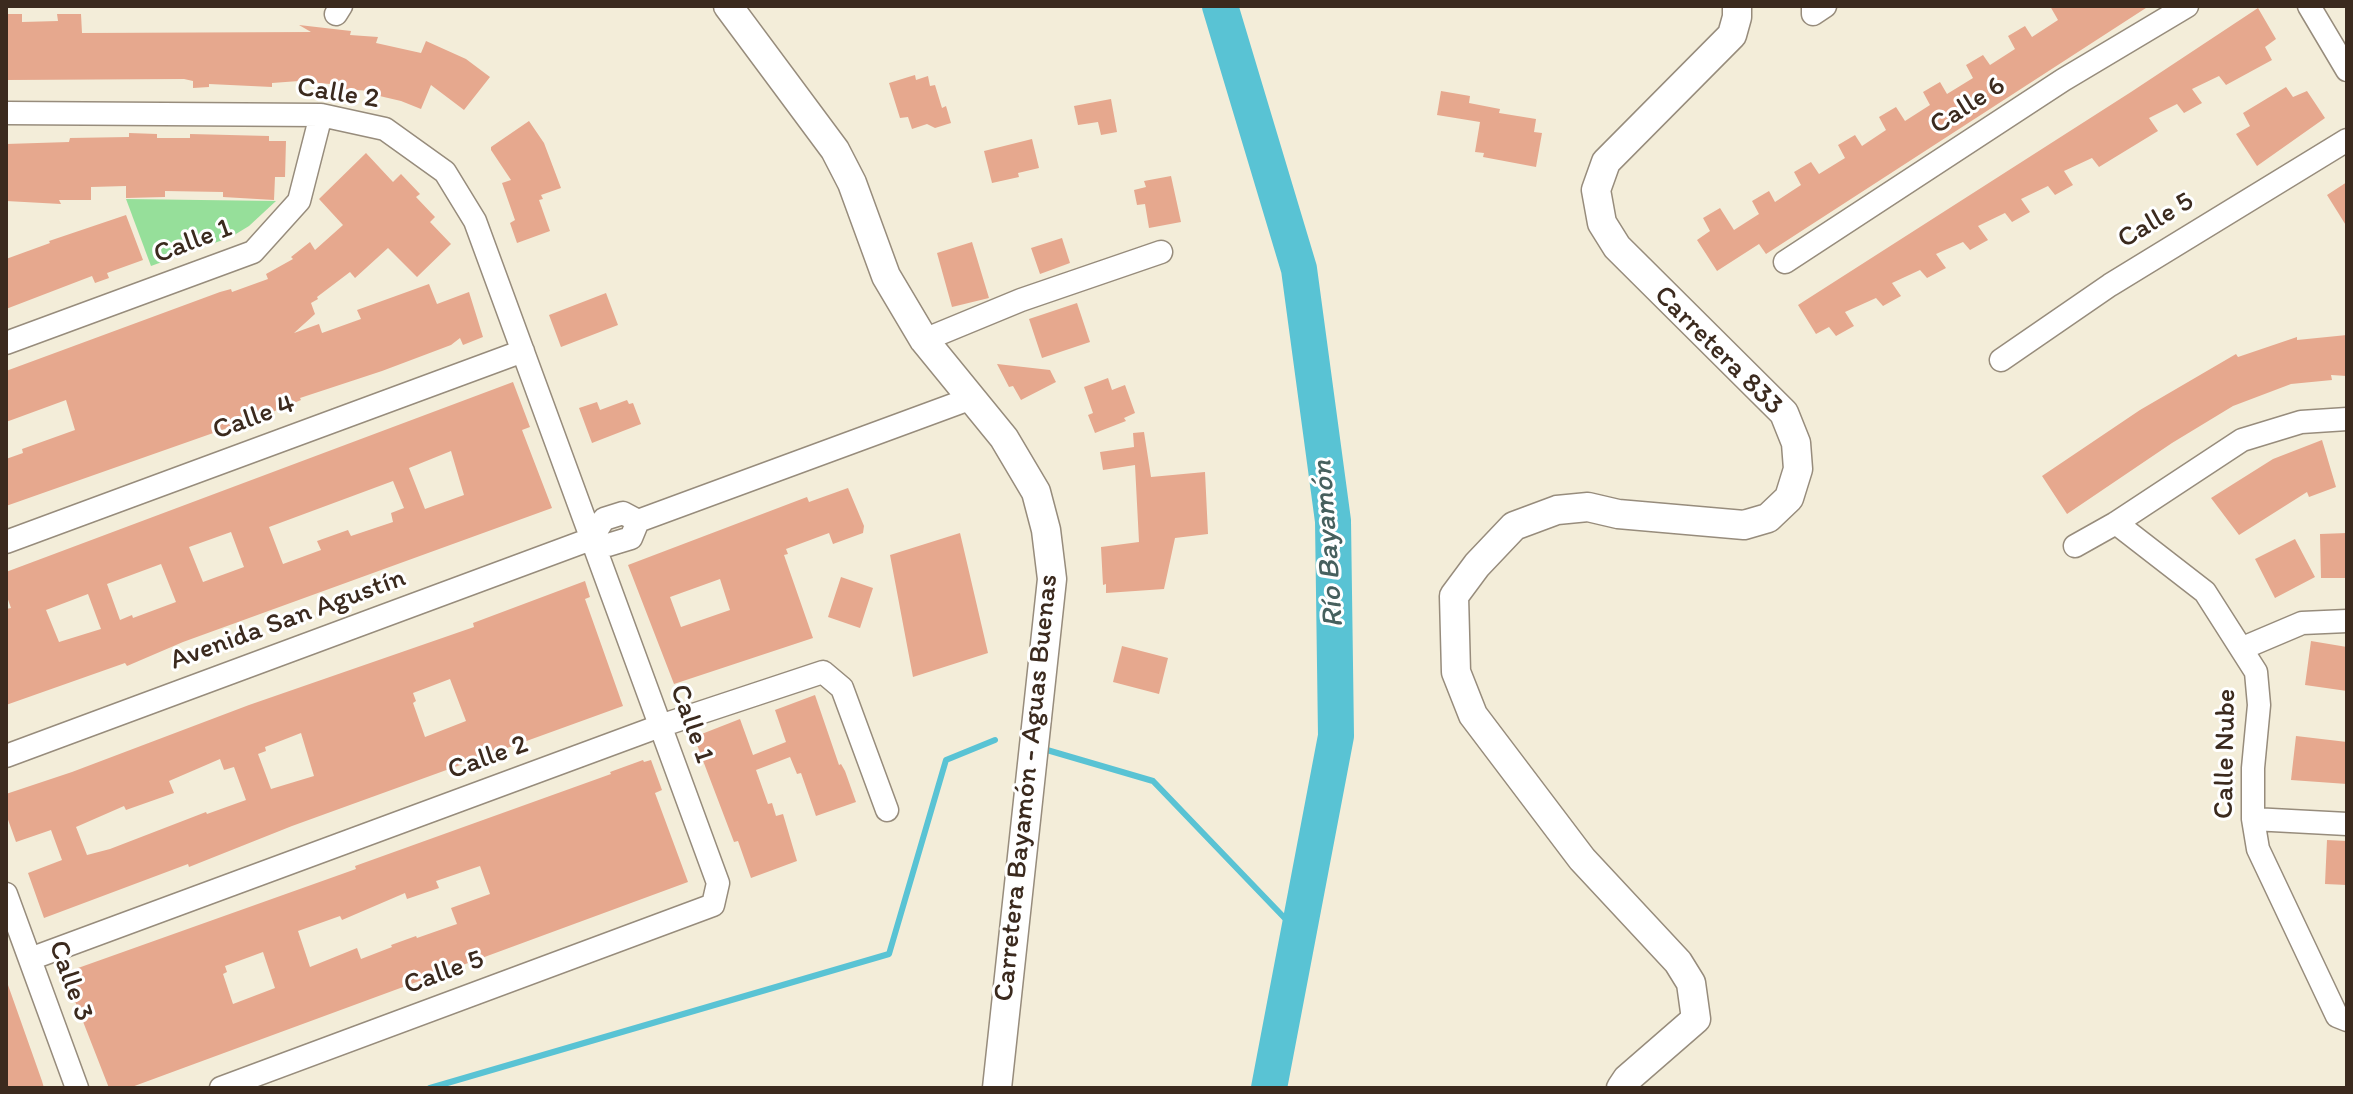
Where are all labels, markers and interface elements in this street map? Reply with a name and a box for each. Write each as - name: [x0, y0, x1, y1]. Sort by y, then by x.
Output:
- street label: Calle 6: [1924, 69, 2012, 143]
- street label: Calle 2: [294, 71, 382, 117]
- street label: Calle 5: [2112, 185, 2200, 257]
- street label: Calle 1: [149, 212, 237, 272]
- street label: Carretera 833: [1646, 279, 1790, 423]
- street label: Calle 4: [208, 388, 300, 448]
- water label: Río Bayamón: [1305, 459, 1353, 629]
- street label: Avenida San Agustín: [166, 562, 410, 678]
- street label: Carretera Bayamón - Aguas Buenas: [988, 573, 1066, 1003]
- street label: Calle 1: [661, 680, 721, 768]
- street label: Calle Nube: [2208, 689, 2244, 819]
- street label: Calle 2: [443, 728, 533, 788]
- street label: Calle 3: [40, 936, 100, 1026]
- street label: Calle 5: [399, 943, 489, 1003]

